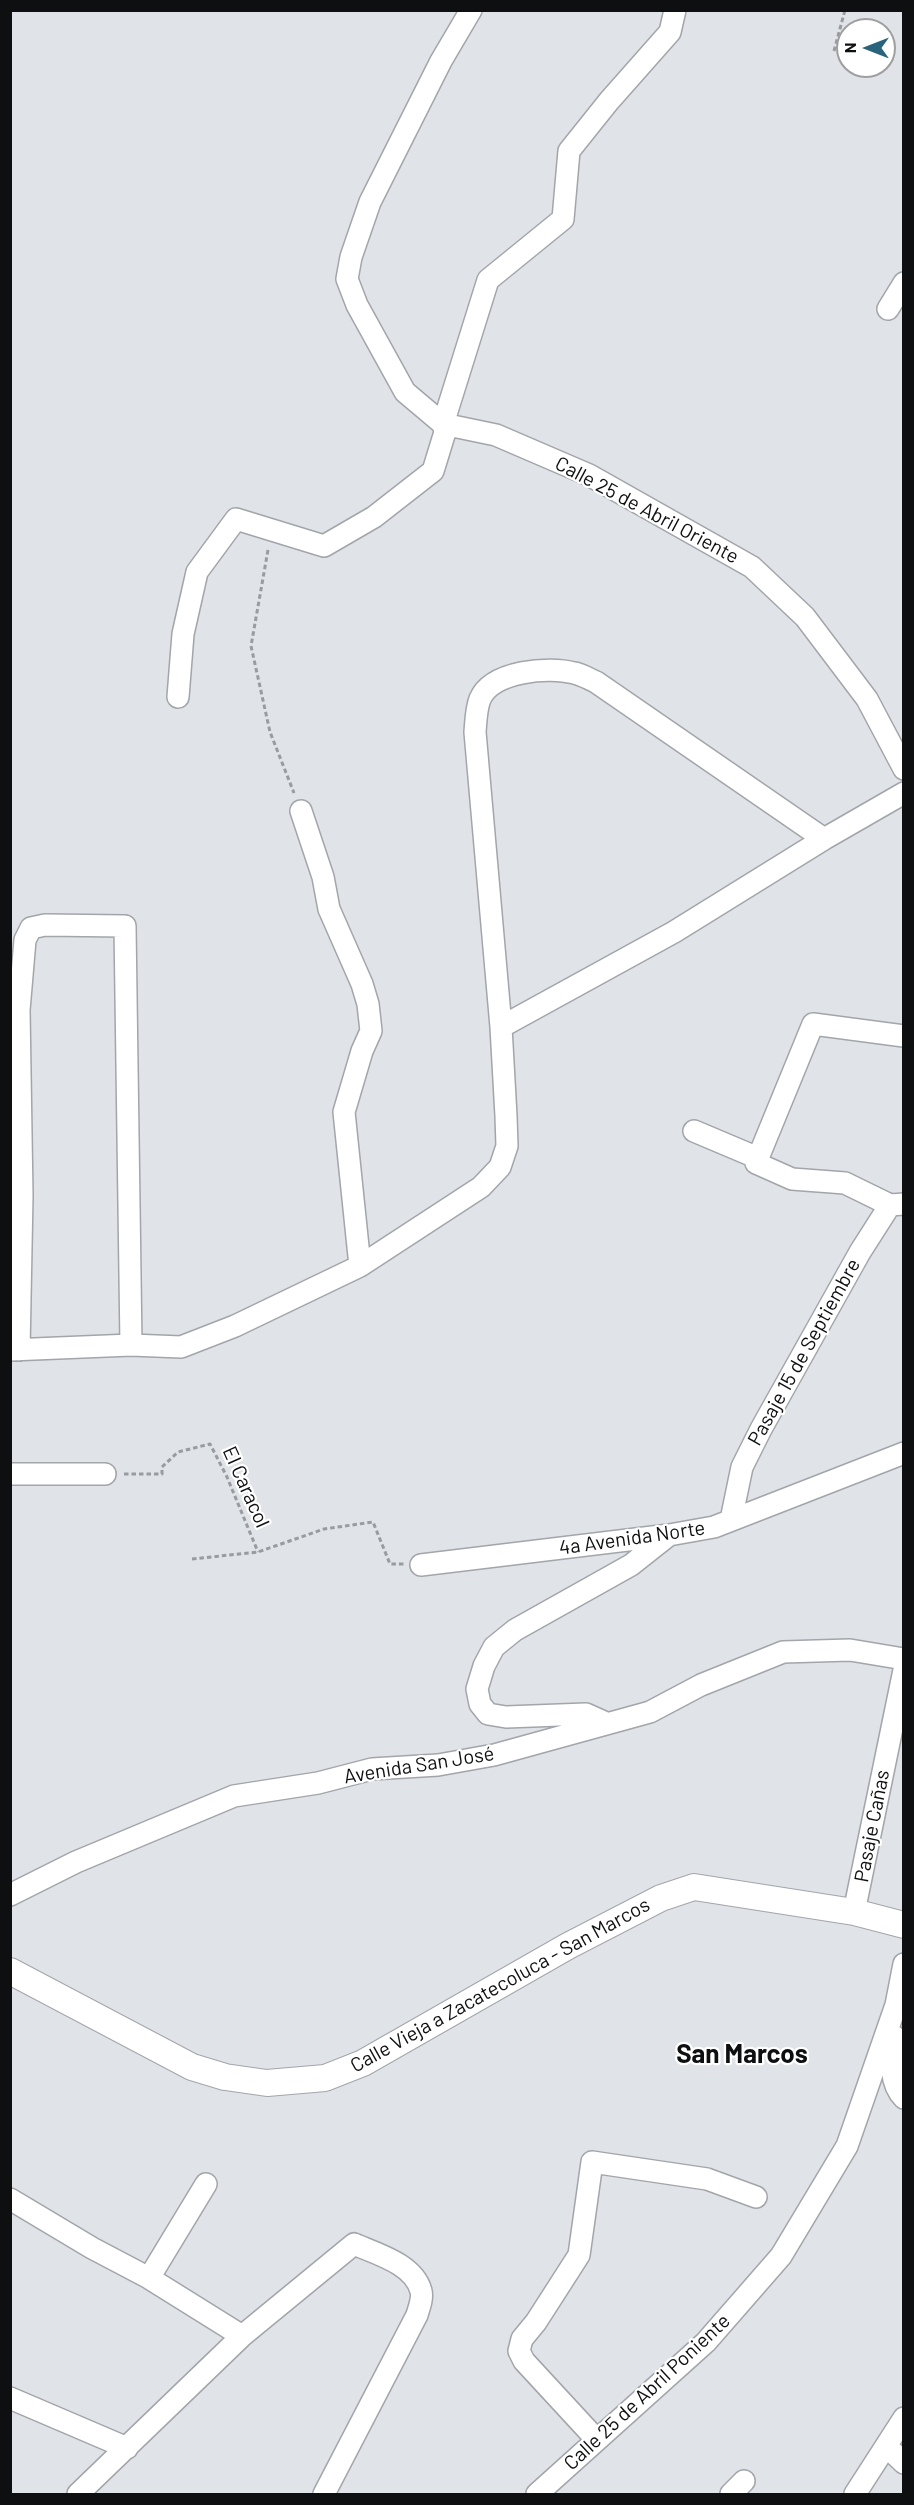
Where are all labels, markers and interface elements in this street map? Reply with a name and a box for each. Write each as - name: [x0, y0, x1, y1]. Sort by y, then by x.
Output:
- north arrow: [836, 18, 896, 78]
- text: N: [840, 43, 859, 53]
- street label: Calle 25 de Abril Oriente: [551, 451, 743, 569]
- street label: Pasaje 15 de Septiembre: [743, 1254, 865, 1450]
- street label: El Caracol: [218, 1443, 274, 1531]
- street label: 4a Avenida Norte: [557, 1516, 707, 1560]
- street label: Avenida San José: [342, 1741, 496, 1789]
- street label: Pasaje Cañas: [849, 1768, 895, 1884]
- street label: Calle Vieja a Zacatecoluca - San Marcos: [346, 1892, 654, 2078]
- district label: San Marcos: [676, 2038, 808, 2070]
- street label: Calle 25 de Abril Poniente: [559, 2309, 735, 2475]

